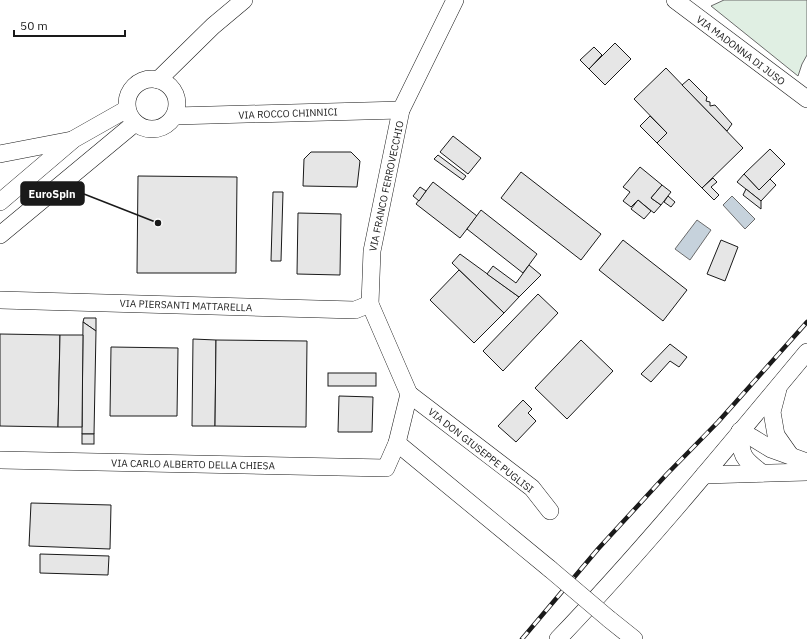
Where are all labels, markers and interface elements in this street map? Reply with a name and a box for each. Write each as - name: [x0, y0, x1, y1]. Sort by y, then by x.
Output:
- scale bar: [14, 12, 125, 38]
- street label: VIA MADONNA DI JUSO: [694, 13, 788, 88]
- text: 50 m: [20, 18, 48, 33]
- street label: VIA ROCCO CHINNICI: [238, 105, 338, 122]
- street label: VIA FRANCO FERROVECCHIO: [366, 120, 407, 253]
- callout: EuroSpin: [21, 182, 84, 205]
- text: EuroSpin: [28, 187, 76, 201]
- street label: VIA PIERSANTI MATTARELLA: [119, 297, 253, 314]
- street label: VIA DON GIUSEPPE PUGLISI: [425, 405, 536, 496]
- street label: VIA CARLO ALBERTO DELLA CHIESA: [111, 457, 276, 472]

